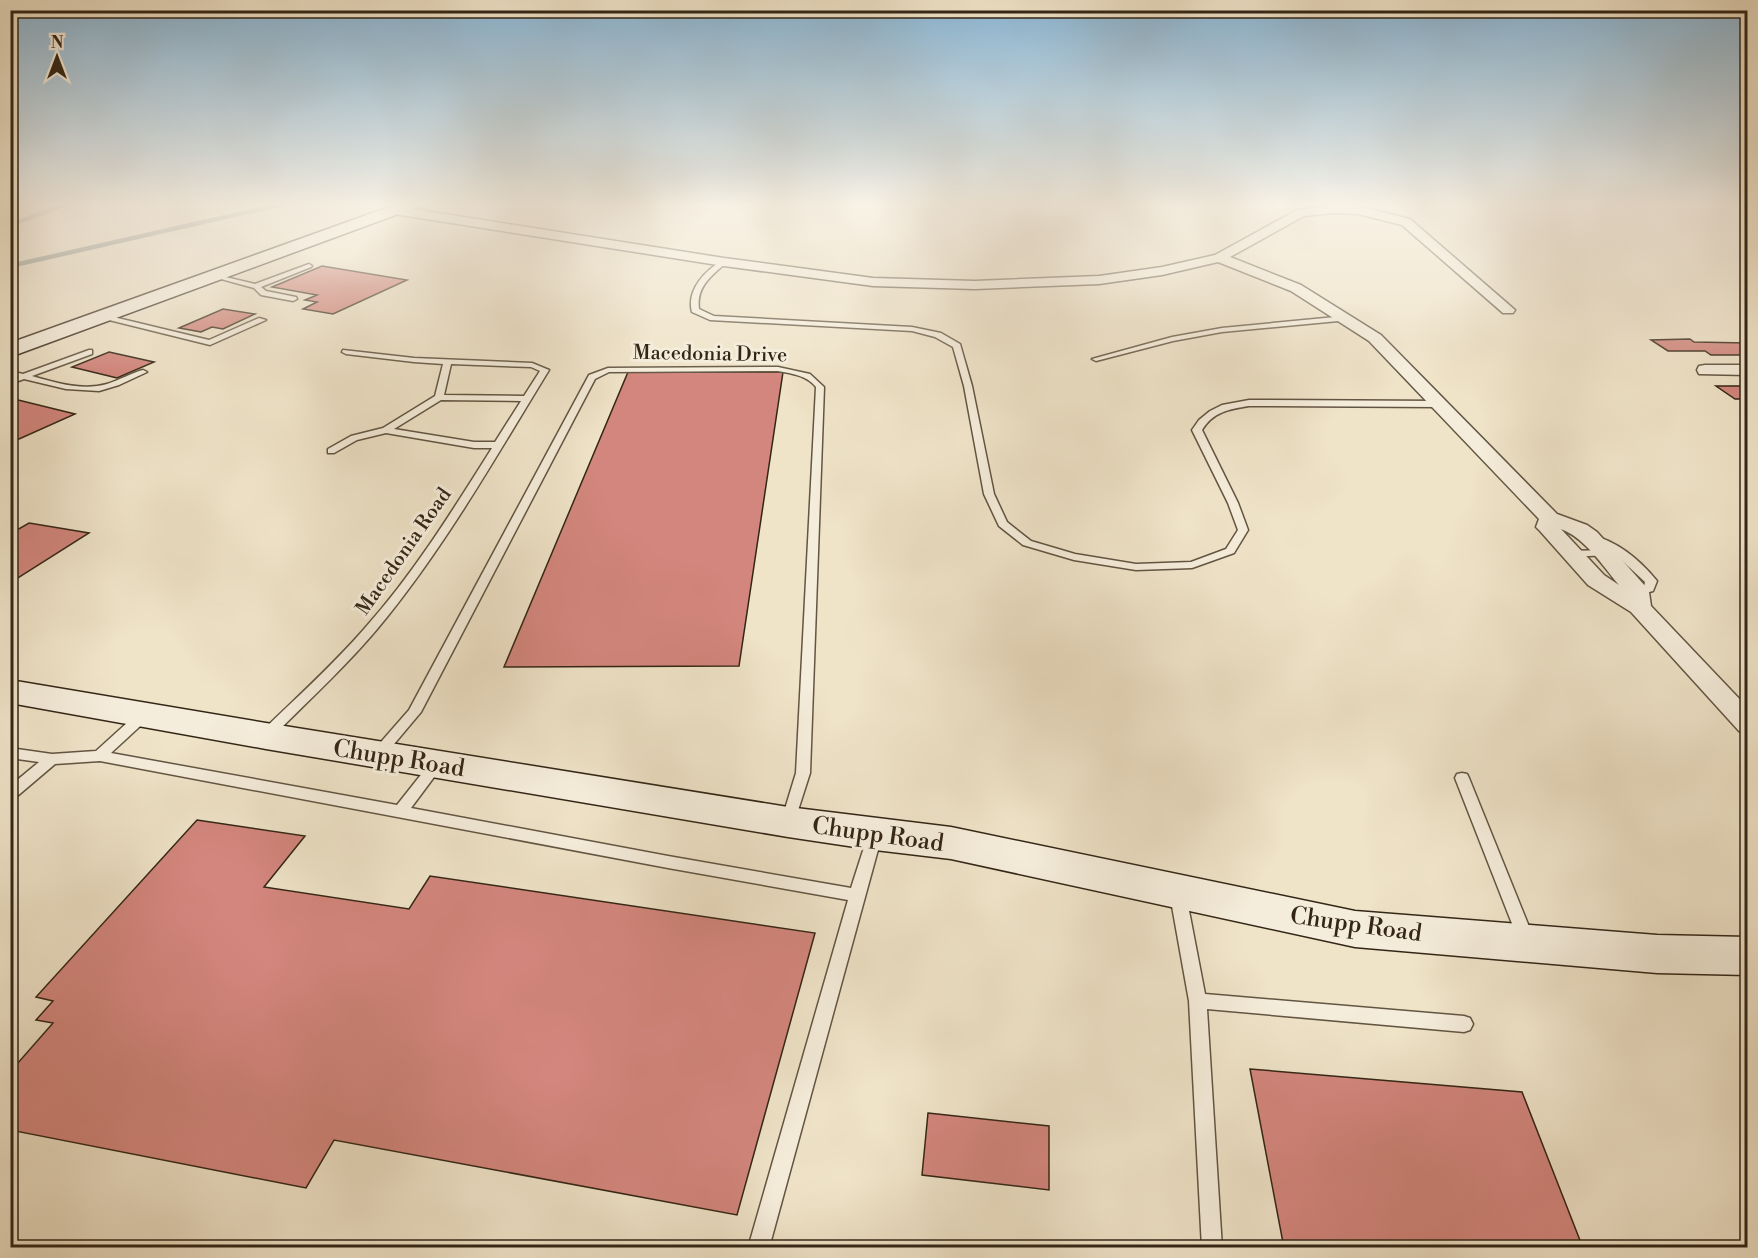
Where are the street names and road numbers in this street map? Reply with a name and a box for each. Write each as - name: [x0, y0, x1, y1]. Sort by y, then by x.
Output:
- street label: Macedonia Drive: [633, 341, 787, 368]
- street label: Macedonia Road: [351, 483, 458, 620]
- street label: Chupp Road: [331, 734, 467, 784]
- street label: Chupp Road: [810, 811, 946, 859]
- street label: Chupp Road: [1288, 901, 1424, 949]

